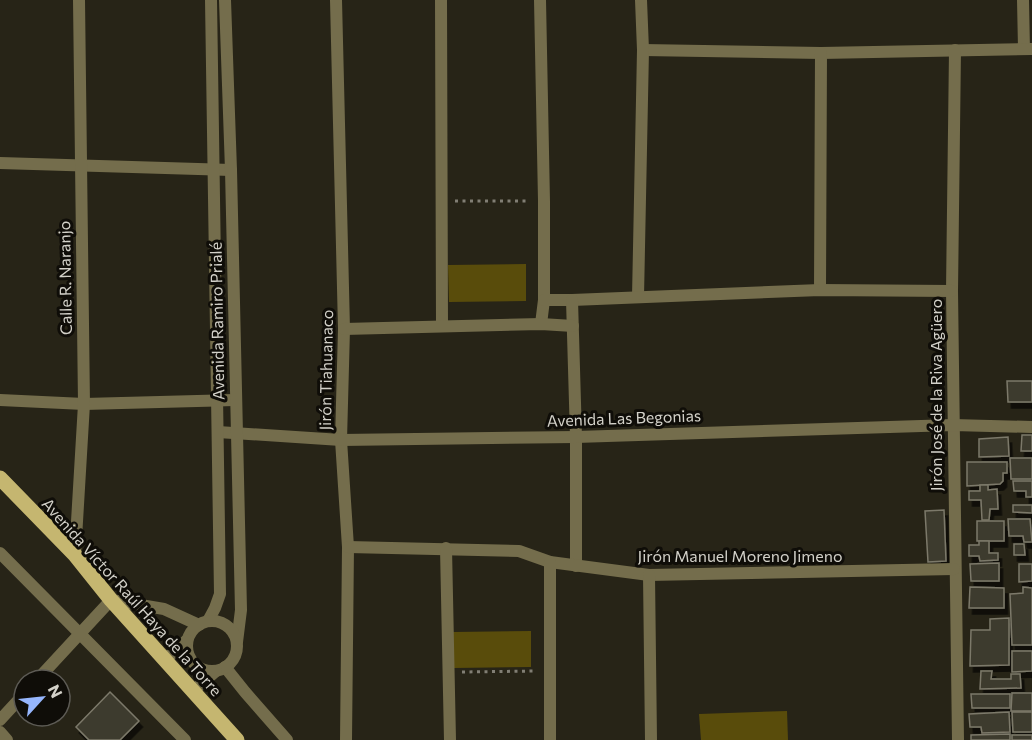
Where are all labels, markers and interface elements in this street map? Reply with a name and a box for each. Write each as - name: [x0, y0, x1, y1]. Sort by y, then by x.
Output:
- street label: Calle R. Naranjo: [54, 221, 75, 335]
- street label: Avenida Ramiro Prialé: [206, 242, 227, 400]
- street label: Jirón José de la Riva Agüero: [926, 299, 945, 491]
- street label: Jirón Tiahuanaco: [315, 309, 336, 431]
- street label: Avenida Las Begonias: [547, 405, 701, 430]
- street label: Avenida Víctor Raúl Haya de la Torre: [38, 494, 226, 699]
- street label: Jirón Manuel Moreno Jimeno: [638, 546, 842, 565]
- north arrow: [12, 668, 72, 728]
- text: N: [45, 681, 67, 701]

